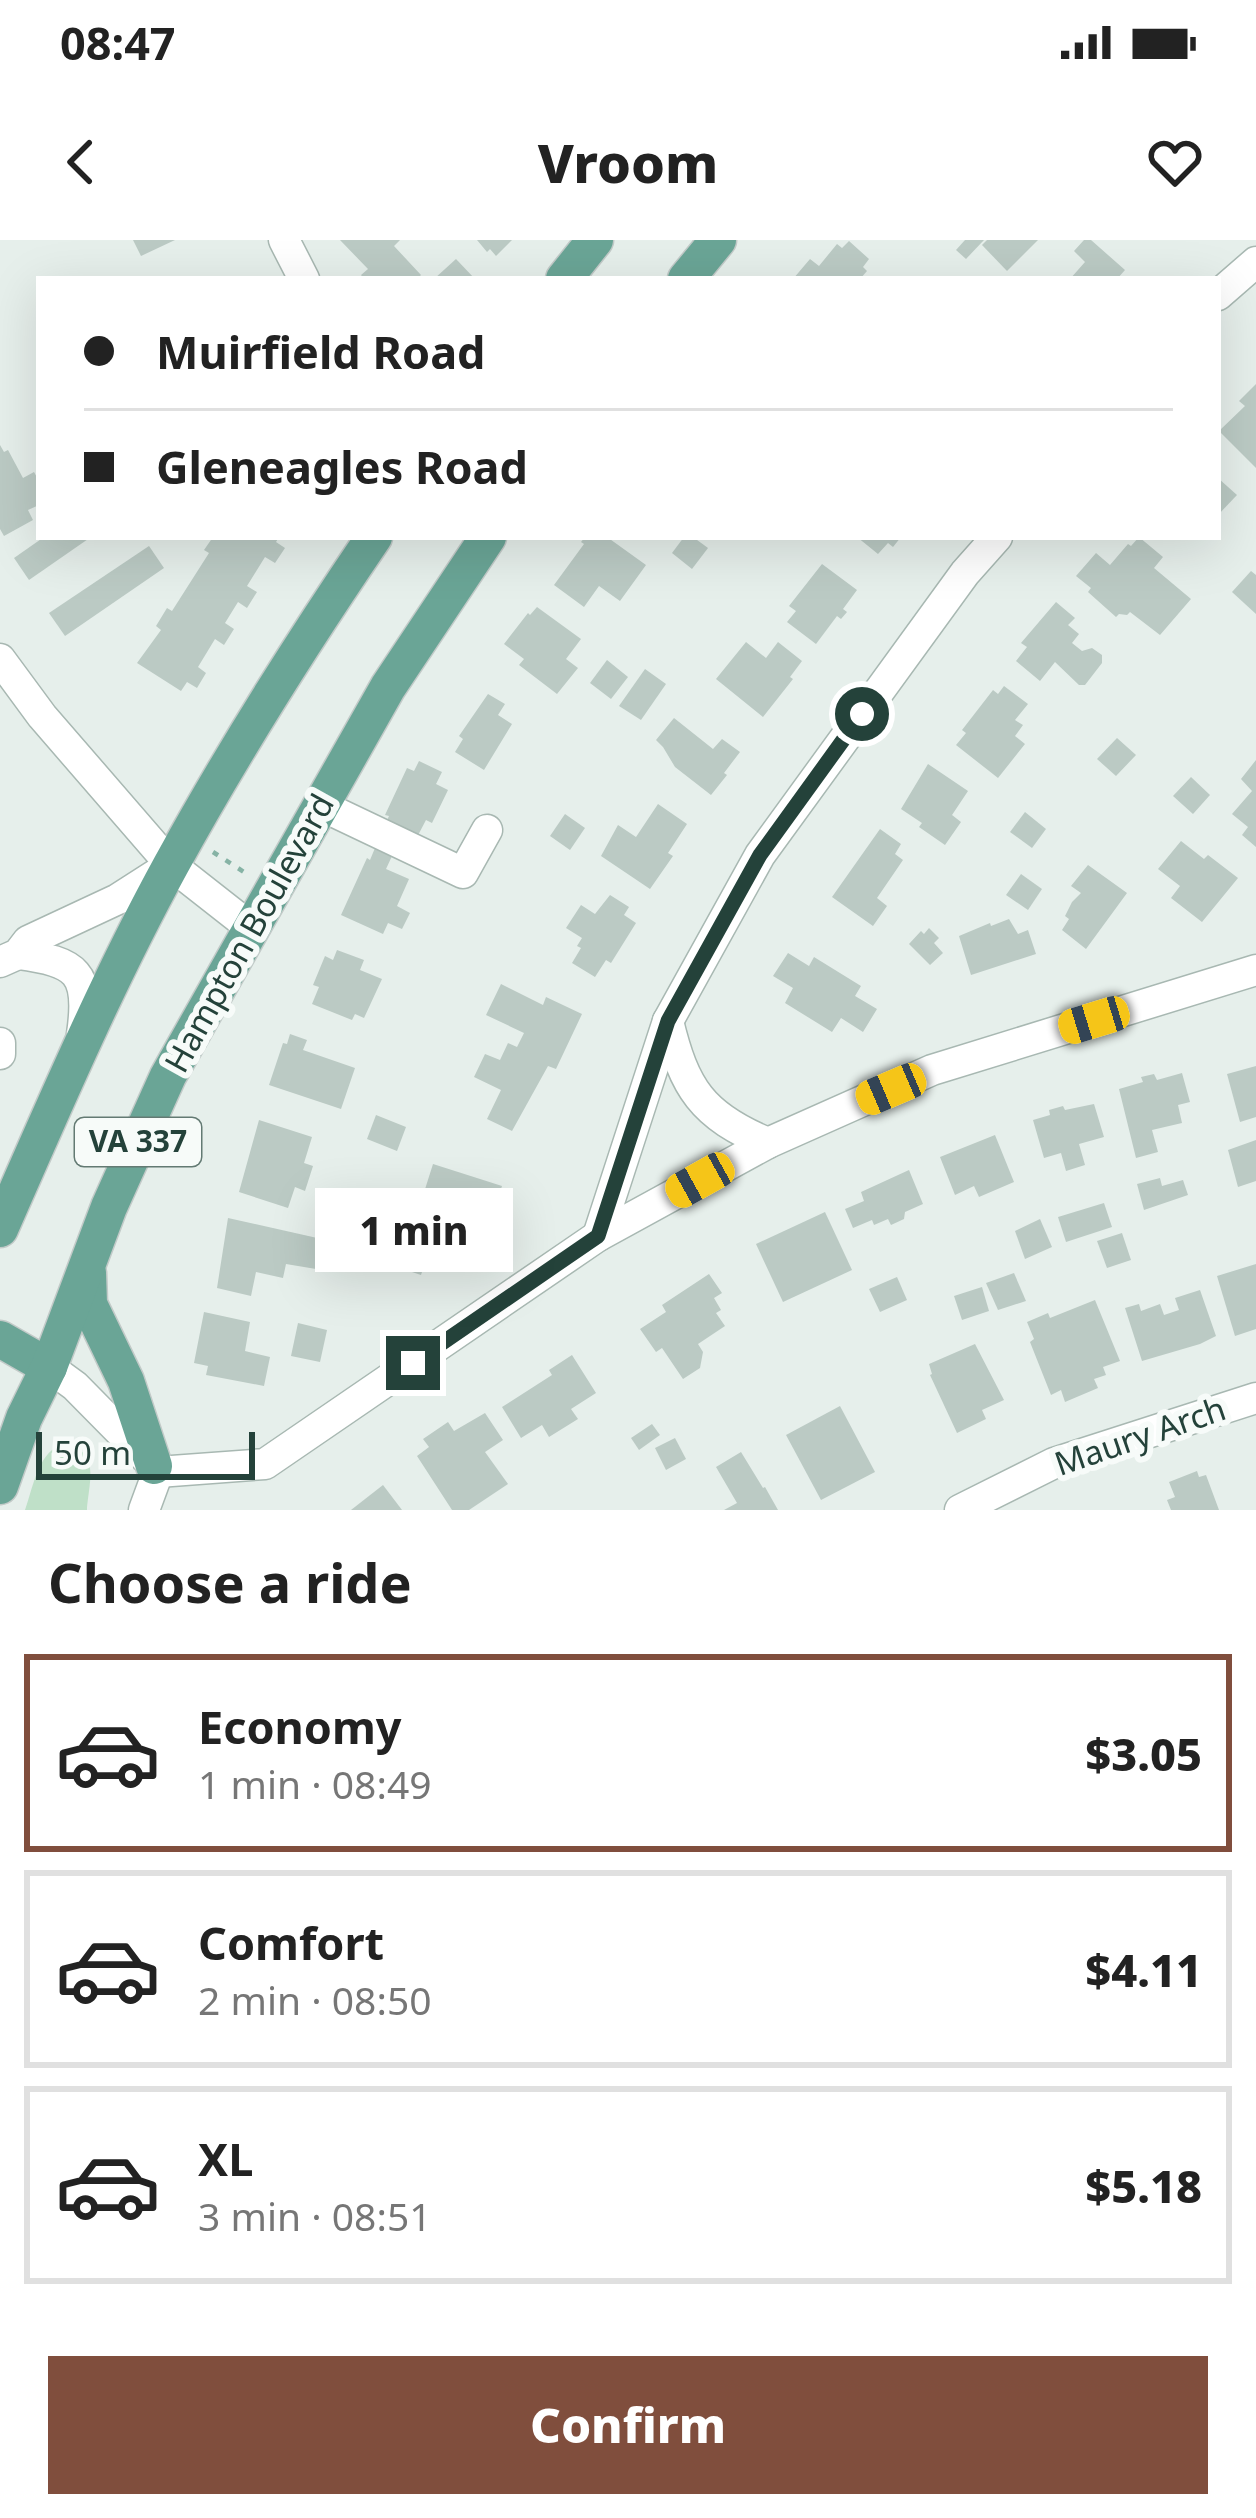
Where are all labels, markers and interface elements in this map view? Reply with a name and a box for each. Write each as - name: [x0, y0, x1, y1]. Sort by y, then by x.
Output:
- text: 08:47: [60, 12, 176, 73]
- text: Vroom: [538, 125, 718, 199]
- icon: back: [48, 129, 114, 195]
- icon: heart: [1142, 129, 1208, 195]
- text: Muirfield Road: [156, 321, 486, 382]
- text: Gleneagles Road: [156, 436, 528, 497]
- route start: [835, 687, 889, 741]
- street label: Hampton Boulevard: [153, 785, 344, 1080]
- car: [1054, 992, 1134, 1048]
- car: [851, 1058, 931, 1120]
- road number: VA 337: [75, 1118, 201, 1166]
- car: [660, 1147, 740, 1213]
- callout: 1 min: [314, 1189, 512, 1273]
- text: 1 min: [360, 1203, 468, 1256]
- route end: [386, 1336, 440, 1390]
- street label: Maury Arch: [1048, 1385, 1231, 1486]
- scale bar: [36, 1426, 255, 1479]
- text: 50 m: [54, 1430, 131, 1475]
- text: Choose a ride: [48, 1545, 412, 1619]
- text: Economy: [198, 1696, 402, 1757]
- icon: car: [54, 1699, 162, 1807]
- text: $3.05: [1085, 1723, 1202, 1784]
- text: 1 min · 08:49: [198, 1757, 432, 1810]
- text: Comfort: [198, 1912, 384, 1973]
- icon: car: [54, 1915, 162, 2023]
- text: $4.11: [1085, 1939, 1202, 2000]
- text: 2 min · 08:50: [198, 1973, 432, 2026]
- text: XL: [198, 2128, 253, 2189]
- icon: car: [54, 2131, 162, 2239]
- text: $5.18: [1085, 2155, 1202, 2216]
- text: 3 min · 08:51: [198, 2189, 432, 2242]
- button: Confirm: [48, 2356, 1208, 2494]

